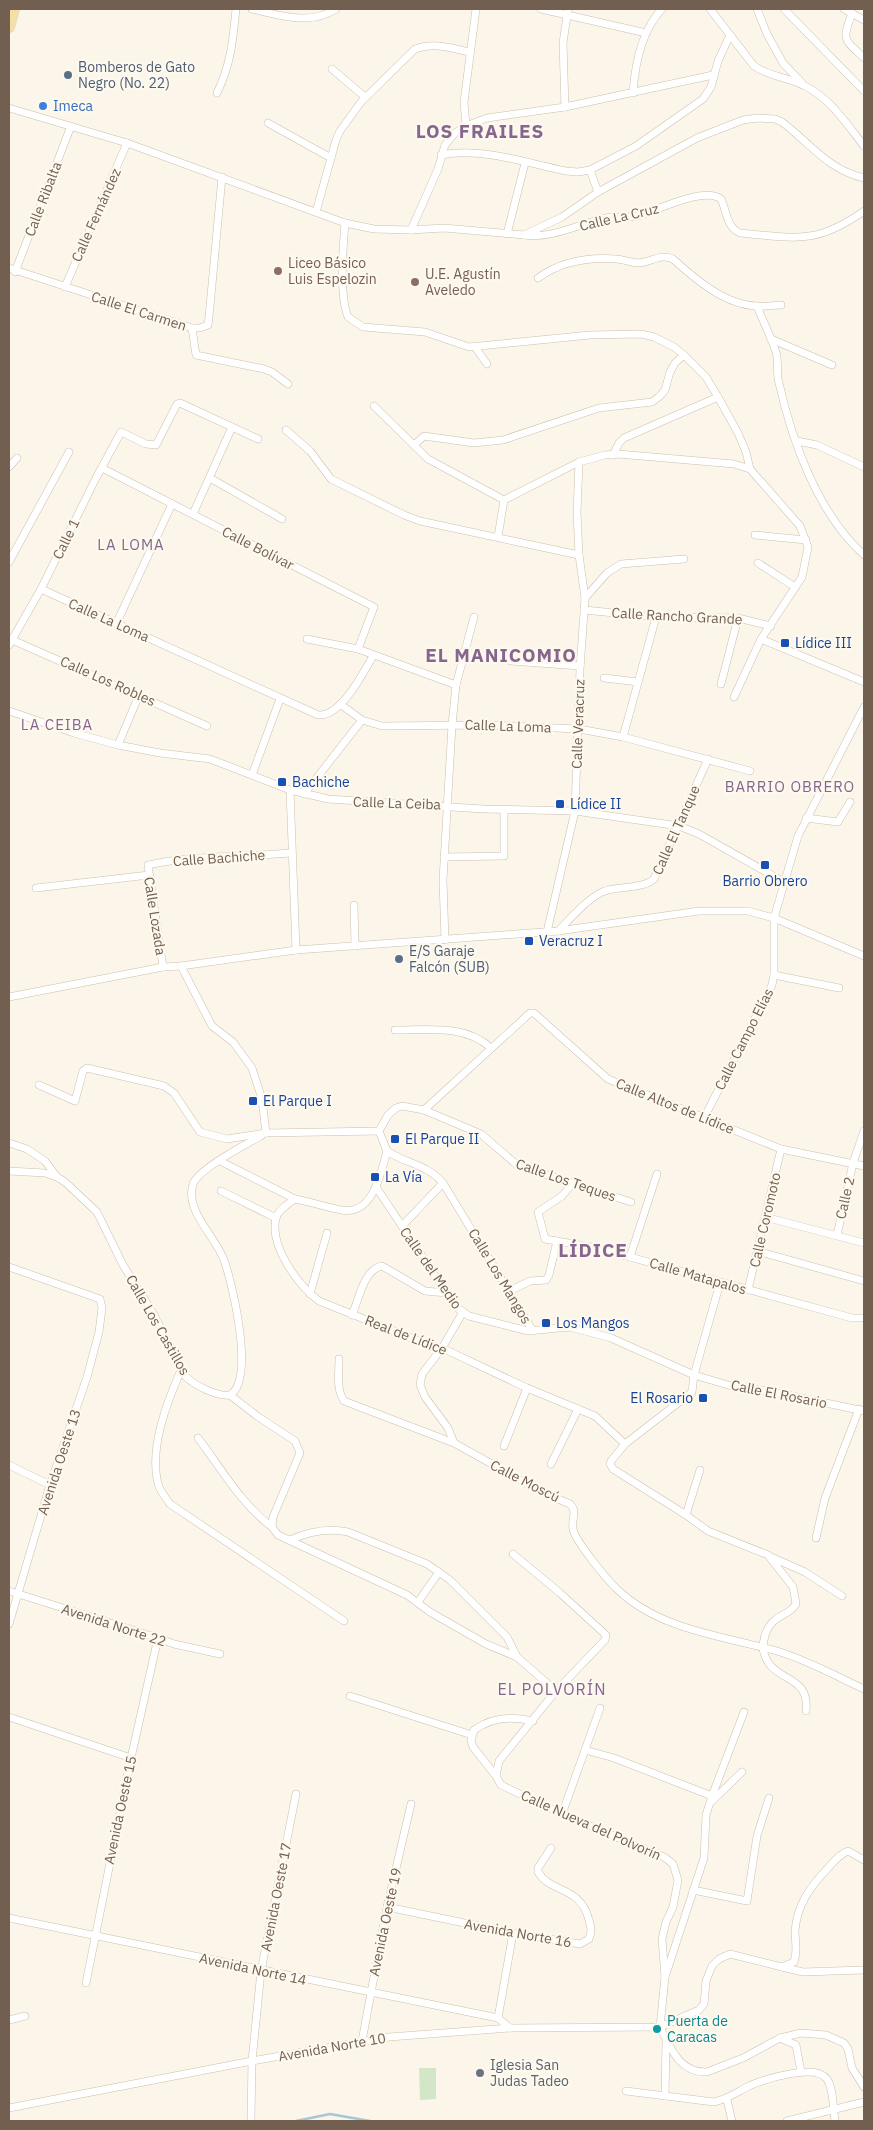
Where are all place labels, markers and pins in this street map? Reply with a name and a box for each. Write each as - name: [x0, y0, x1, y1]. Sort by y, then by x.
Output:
- place label: Bomberos de Gato Negro (No. 22): [78, 58, 195, 92]
- marker: Bomberos de Gato Negro (No. 22): [62, 69, 74, 81]
- place label: Imeca: [53, 97, 94, 115]
- marker: Imeca: [37, 100, 49, 112]
- place label: Liceo Básico Luis Espelozin: [288, 254, 377, 288]
- marker: Liceo Básico Luis Espelozin: [272, 265, 284, 277]
- place label: U.E. Agustín Aveledo: [425, 265, 501, 299]
- marker: U.E. Agustín Aveledo: [409, 276, 421, 288]
- place label: Lídice III: [795, 634, 852, 652]
- marker: Lídice III: [779, 637, 791, 649]
- place label: Bachiche: [292, 773, 350, 791]
- marker: Bachiche: [276, 776, 288, 788]
- place label: Lídice II: [570, 795, 621, 813]
- marker: Lídice II: [554, 798, 566, 810]
- marker: Barrio Obrero: [759, 859, 771, 871]
- place label: Barrio Obrero: [722, 872, 808, 890]
- place label: Veracruz I: [539, 932, 603, 950]
- marker: Veracruz I: [523, 935, 535, 947]
- place label: E/S Garaje Falcón (SUB): [409, 942, 490, 976]
- marker: E/S Garaje Falcón (SUB): [393, 953, 405, 965]
- place label: El Parque I: [263, 1092, 332, 1110]
- marker: El Parque I: [247, 1095, 259, 1107]
- place label: El Parque II: [405, 1130, 479, 1148]
- marker: El Parque II: [389, 1133, 401, 1145]
- place label: La Vía: [385, 1168, 423, 1186]
- marker: La Vía: [369, 1171, 381, 1183]
- place label: Los Mangos: [556, 1314, 630, 1332]
- marker: Los Mangos: [540, 1317, 552, 1329]
- place label: El Rosario: [630, 1389, 693, 1407]
- marker: El Rosario: [697, 1392, 709, 1404]
- place label: Puerta de Caracas: [667, 2012, 728, 2046]
- marker: Puerta de Caracas: [651, 2023, 663, 2035]
- place label: Iglesia San Judas Tadeo: [490, 2056, 569, 2090]
- marker: Iglesia San Judas Tadeo: [474, 2067, 486, 2079]

